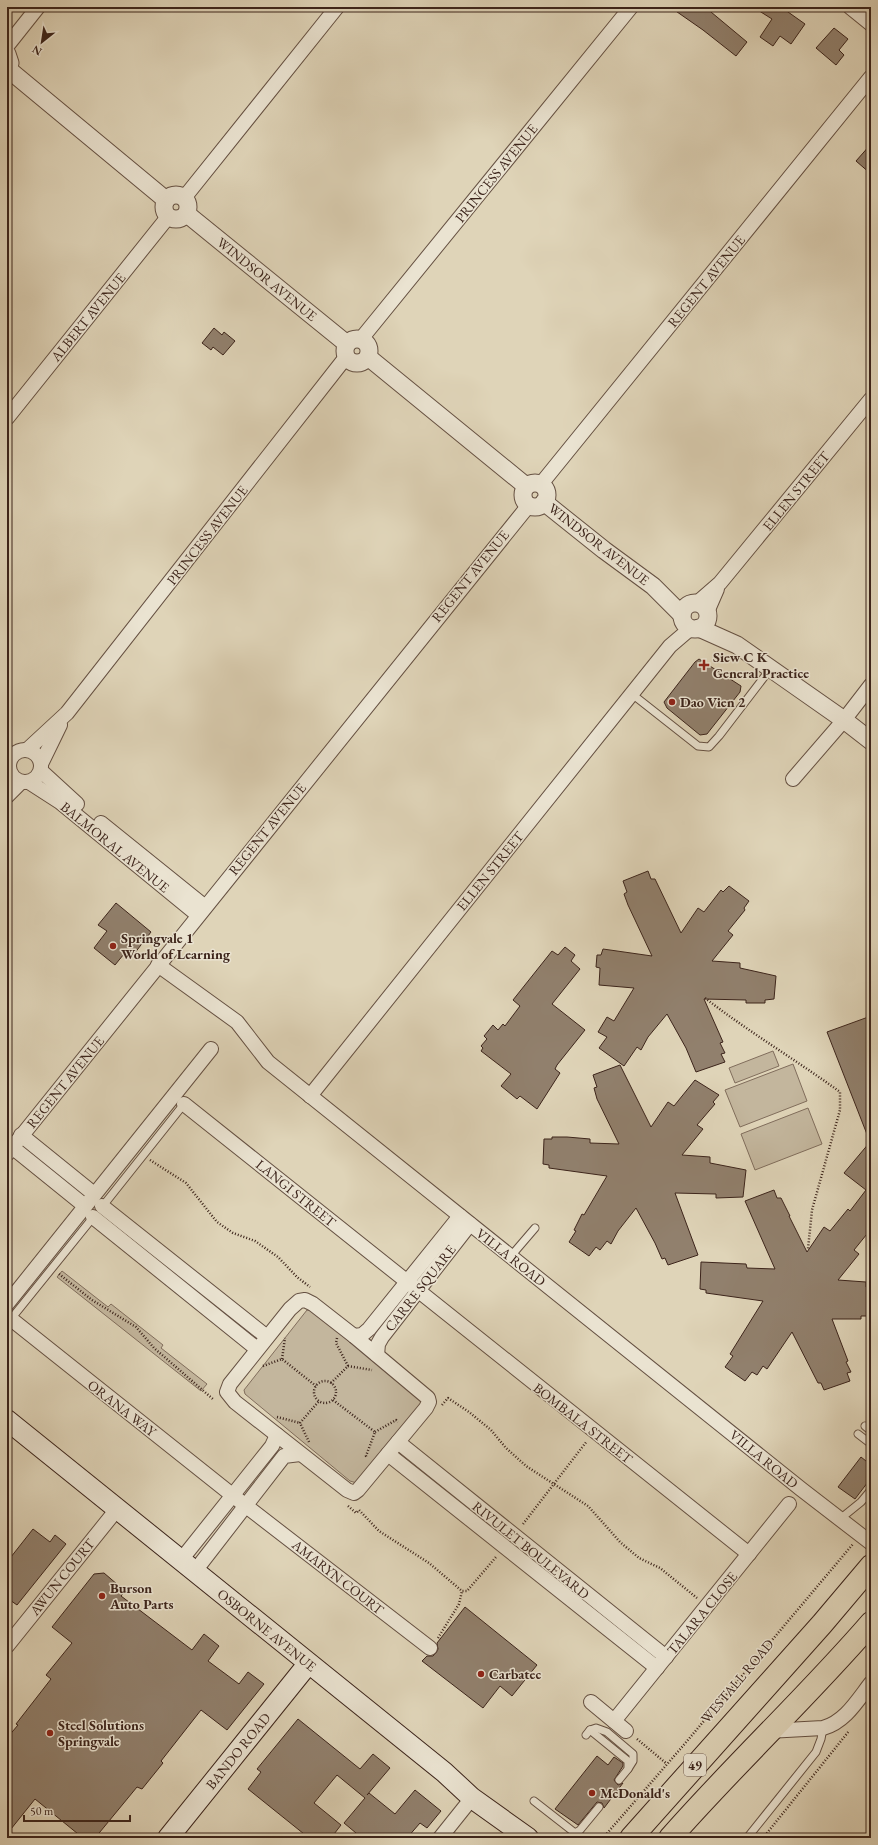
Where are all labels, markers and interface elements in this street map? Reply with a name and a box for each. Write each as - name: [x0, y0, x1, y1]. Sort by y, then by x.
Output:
- north arrow: [22, 22, 62, 62]
- text: N: [30, 42, 44, 59]
- street label: PRINCESS AVENUE: [451, 120, 541, 226]
- street label: REGENT AVENUE: [663, 231, 749, 331]
- street label: WINDSOR AVENUE: [213, 233, 321, 325]
- street label: ALBERT AVENUE: [46, 269, 129, 366]
- street label: ELLEN STREET: [758, 447, 834, 534]
- street label: PRINCESS AVENUE: [162, 481, 252, 588]
- street label: WINDSOR AVENUE: [545, 499, 653, 589]
- street label: REGENT AVENUE: [427, 526, 513, 626]
- place label: Siew C K General Practice: [713, 648, 809, 682]
- marker: Siew C K General Practice: [698, 659, 710, 671]
- place label: Dao Vien 2: [680, 693, 746, 711]
- marker: Dao Vien 2: [667, 697, 677, 707]
- street label: REGENT AVENUE: [224, 779, 310, 879]
- street label: BALMORAL AVENUE: [57, 798, 173, 897]
- street label: ELLEN STREET: [452, 827, 528, 914]
- place label: Springvale 1 World of Learning: [121, 929, 231, 963]
- marker: Springvale 1 World of Learning: [108, 941, 118, 951]
- street label: REGENT AVENUE: [22, 1032, 108, 1132]
- street label: LANGI STREET: [252, 1155, 340, 1231]
- street label: VILLA ROAD: [473, 1224, 550, 1290]
- street label: CARRE SQUARE: [380, 1241, 460, 1335]
- street label: ORANA WAY: [84, 1376, 161, 1441]
- street label: BOMBALA STREET: [530, 1379, 637, 1468]
- street label: VILLA ROAD: [726, 1426, 802, 1493]
- street label: RIVULET BOULEVARD: [469, 1497, 594, 1603]
- street label: AWUN COURT: [25, 1534, 99, 1620]
- street label: AMARYN COURT: [288, 1535, 388, 1619]
- street label: TALARA CLOSE: [663, 1568, 741, 1658]
- place label: Burson Auto Parts: [109, 1579, 174, 1613]
- street label: OSBORNE AVENUE: [214, 1585, 320, 1676]
- marker: Burson Auto Parts: [97, 1591, 107, 1601]
- street label: WESTALL ROAD: [696, 1635, 778, 1727]
- place label: Carbatec: [489, 1665, 541, 1683]
- marker: Carbatec: [476, 1669, 486, 1679]
- street label: BANDO ROAD: [202, 1709, 275, 1793]
- place label: Steel Solutions Springvale: [58, 1716, 144, 1750]
- marker: Steel Solutions Springvale: [45, 1728, 55, 1738]
- road number: 49: [684, 1754, 706, 1776]
- place label: McDonald's: [600, 1784, 670, 1802]
- marker: McDonald's: [587, 1788, 597, 1798]
- scale bar: [24, 1797, 130, 1823]
- text: 50 m: [30, 1803, 54, 1819]

